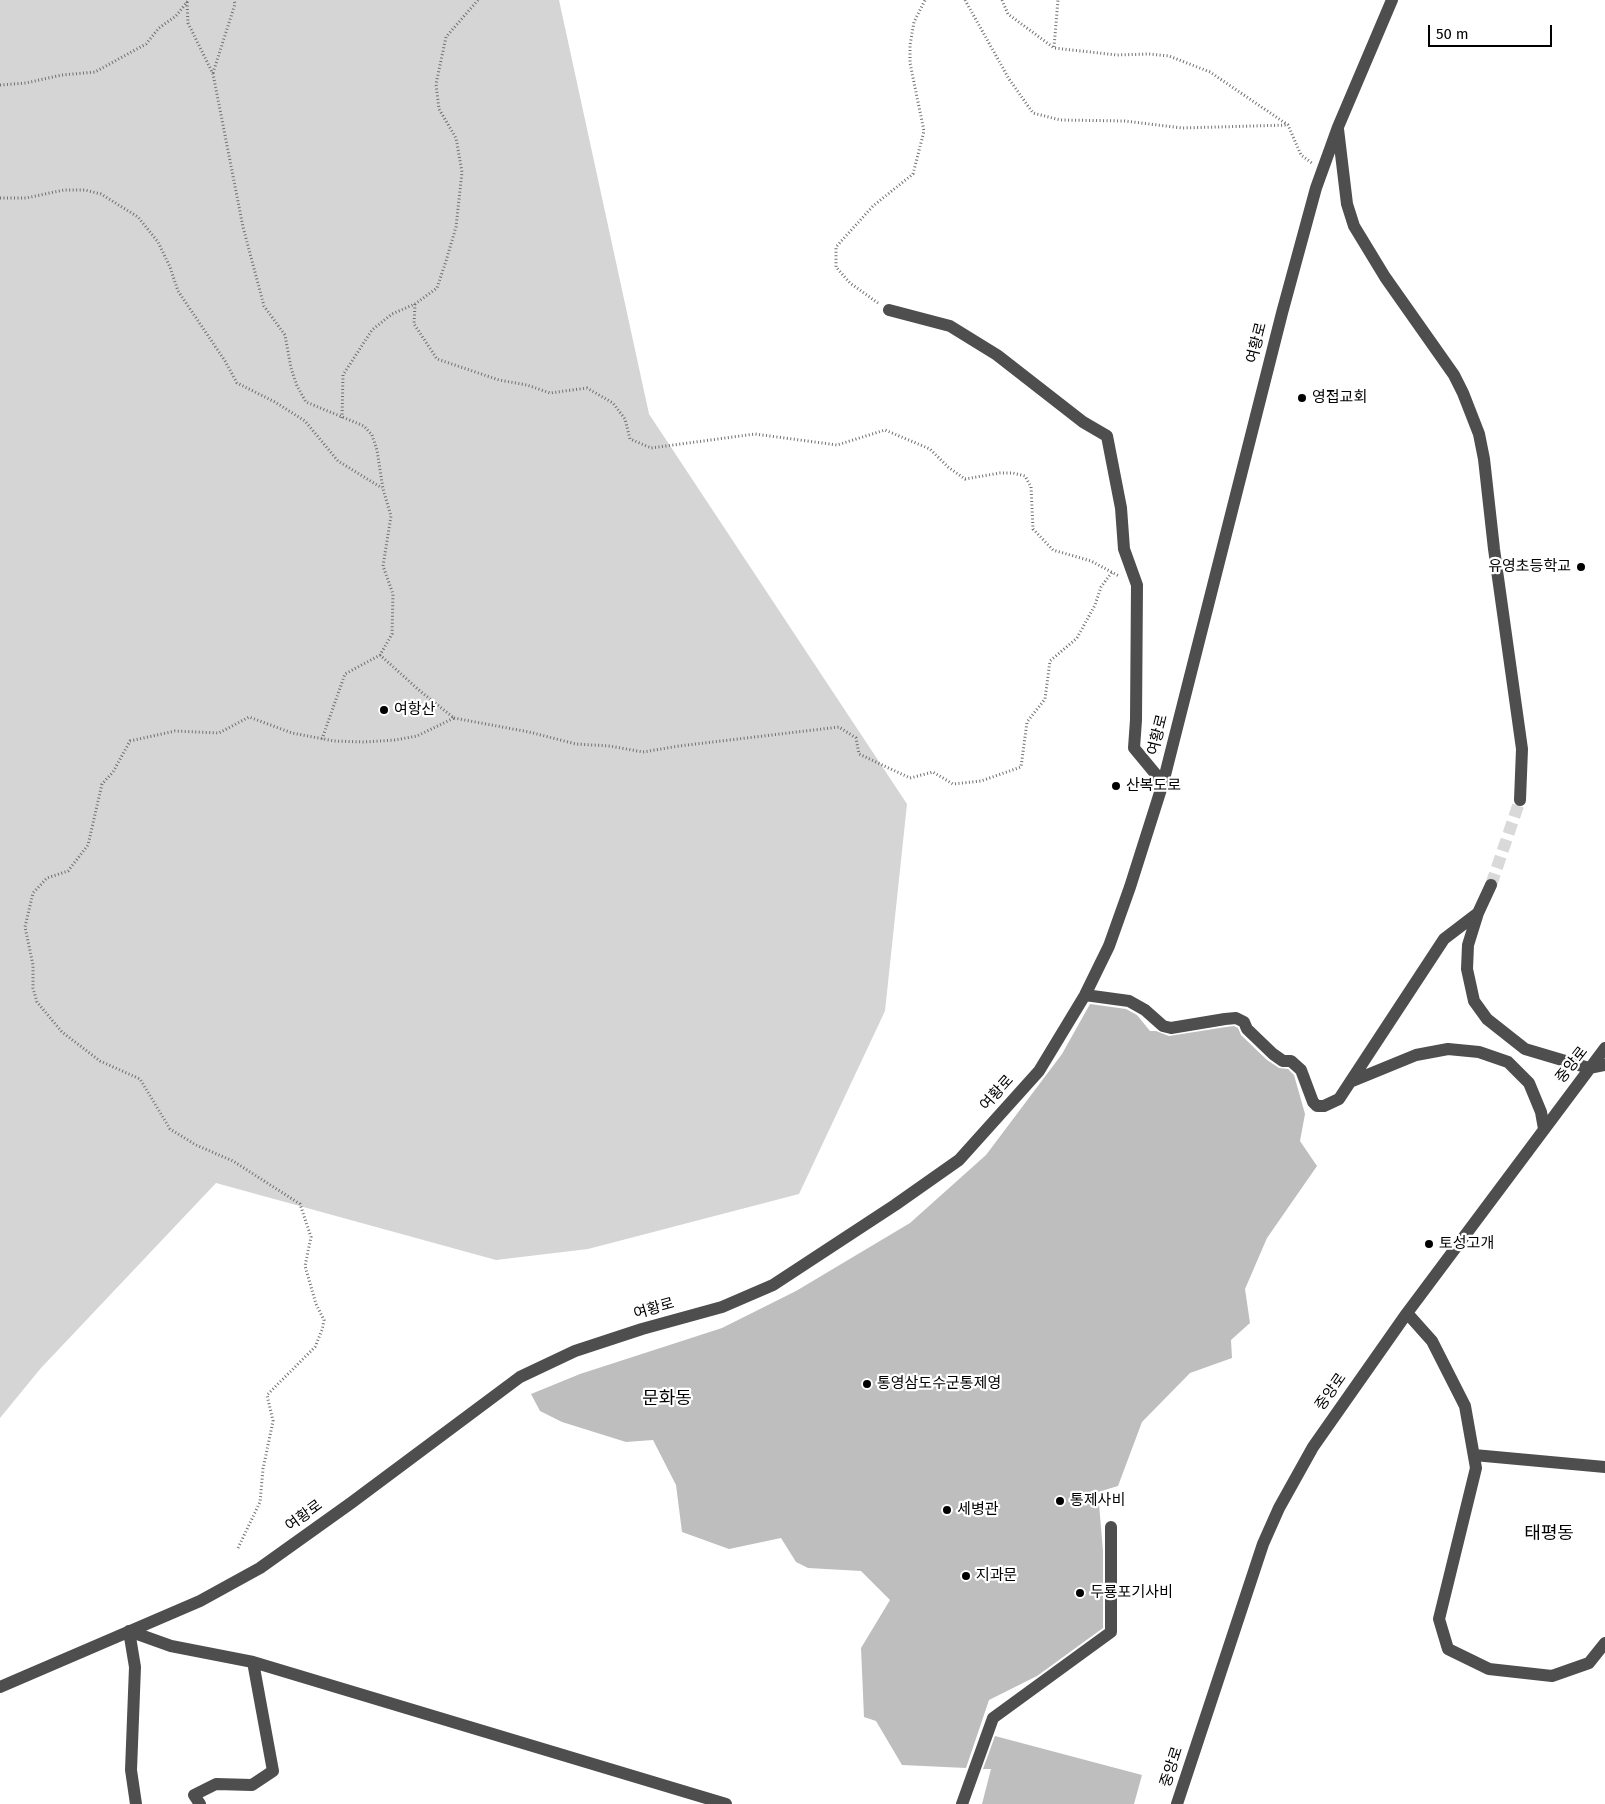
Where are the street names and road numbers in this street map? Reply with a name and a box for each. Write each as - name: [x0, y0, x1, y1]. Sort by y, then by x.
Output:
- street label: 여황로: [1243, 321, 1271, 365]
- street label: 여황로: [1144, 713, 1172, 757]
- street label: 중앙로: [1552, 1043, 1592, 1087]
- street label: 여황로: [976, 1072, 1018, 1114]
- street label: 여황로: [632, 1295, 676, 1323]
- street label: 중앙로: [1312, 1370, 1350, 1414]
- street label: 여황로: [282, 1497, 326, 1535]
- street label: 중앙로: [1157, 1745, 1187, 1789]

